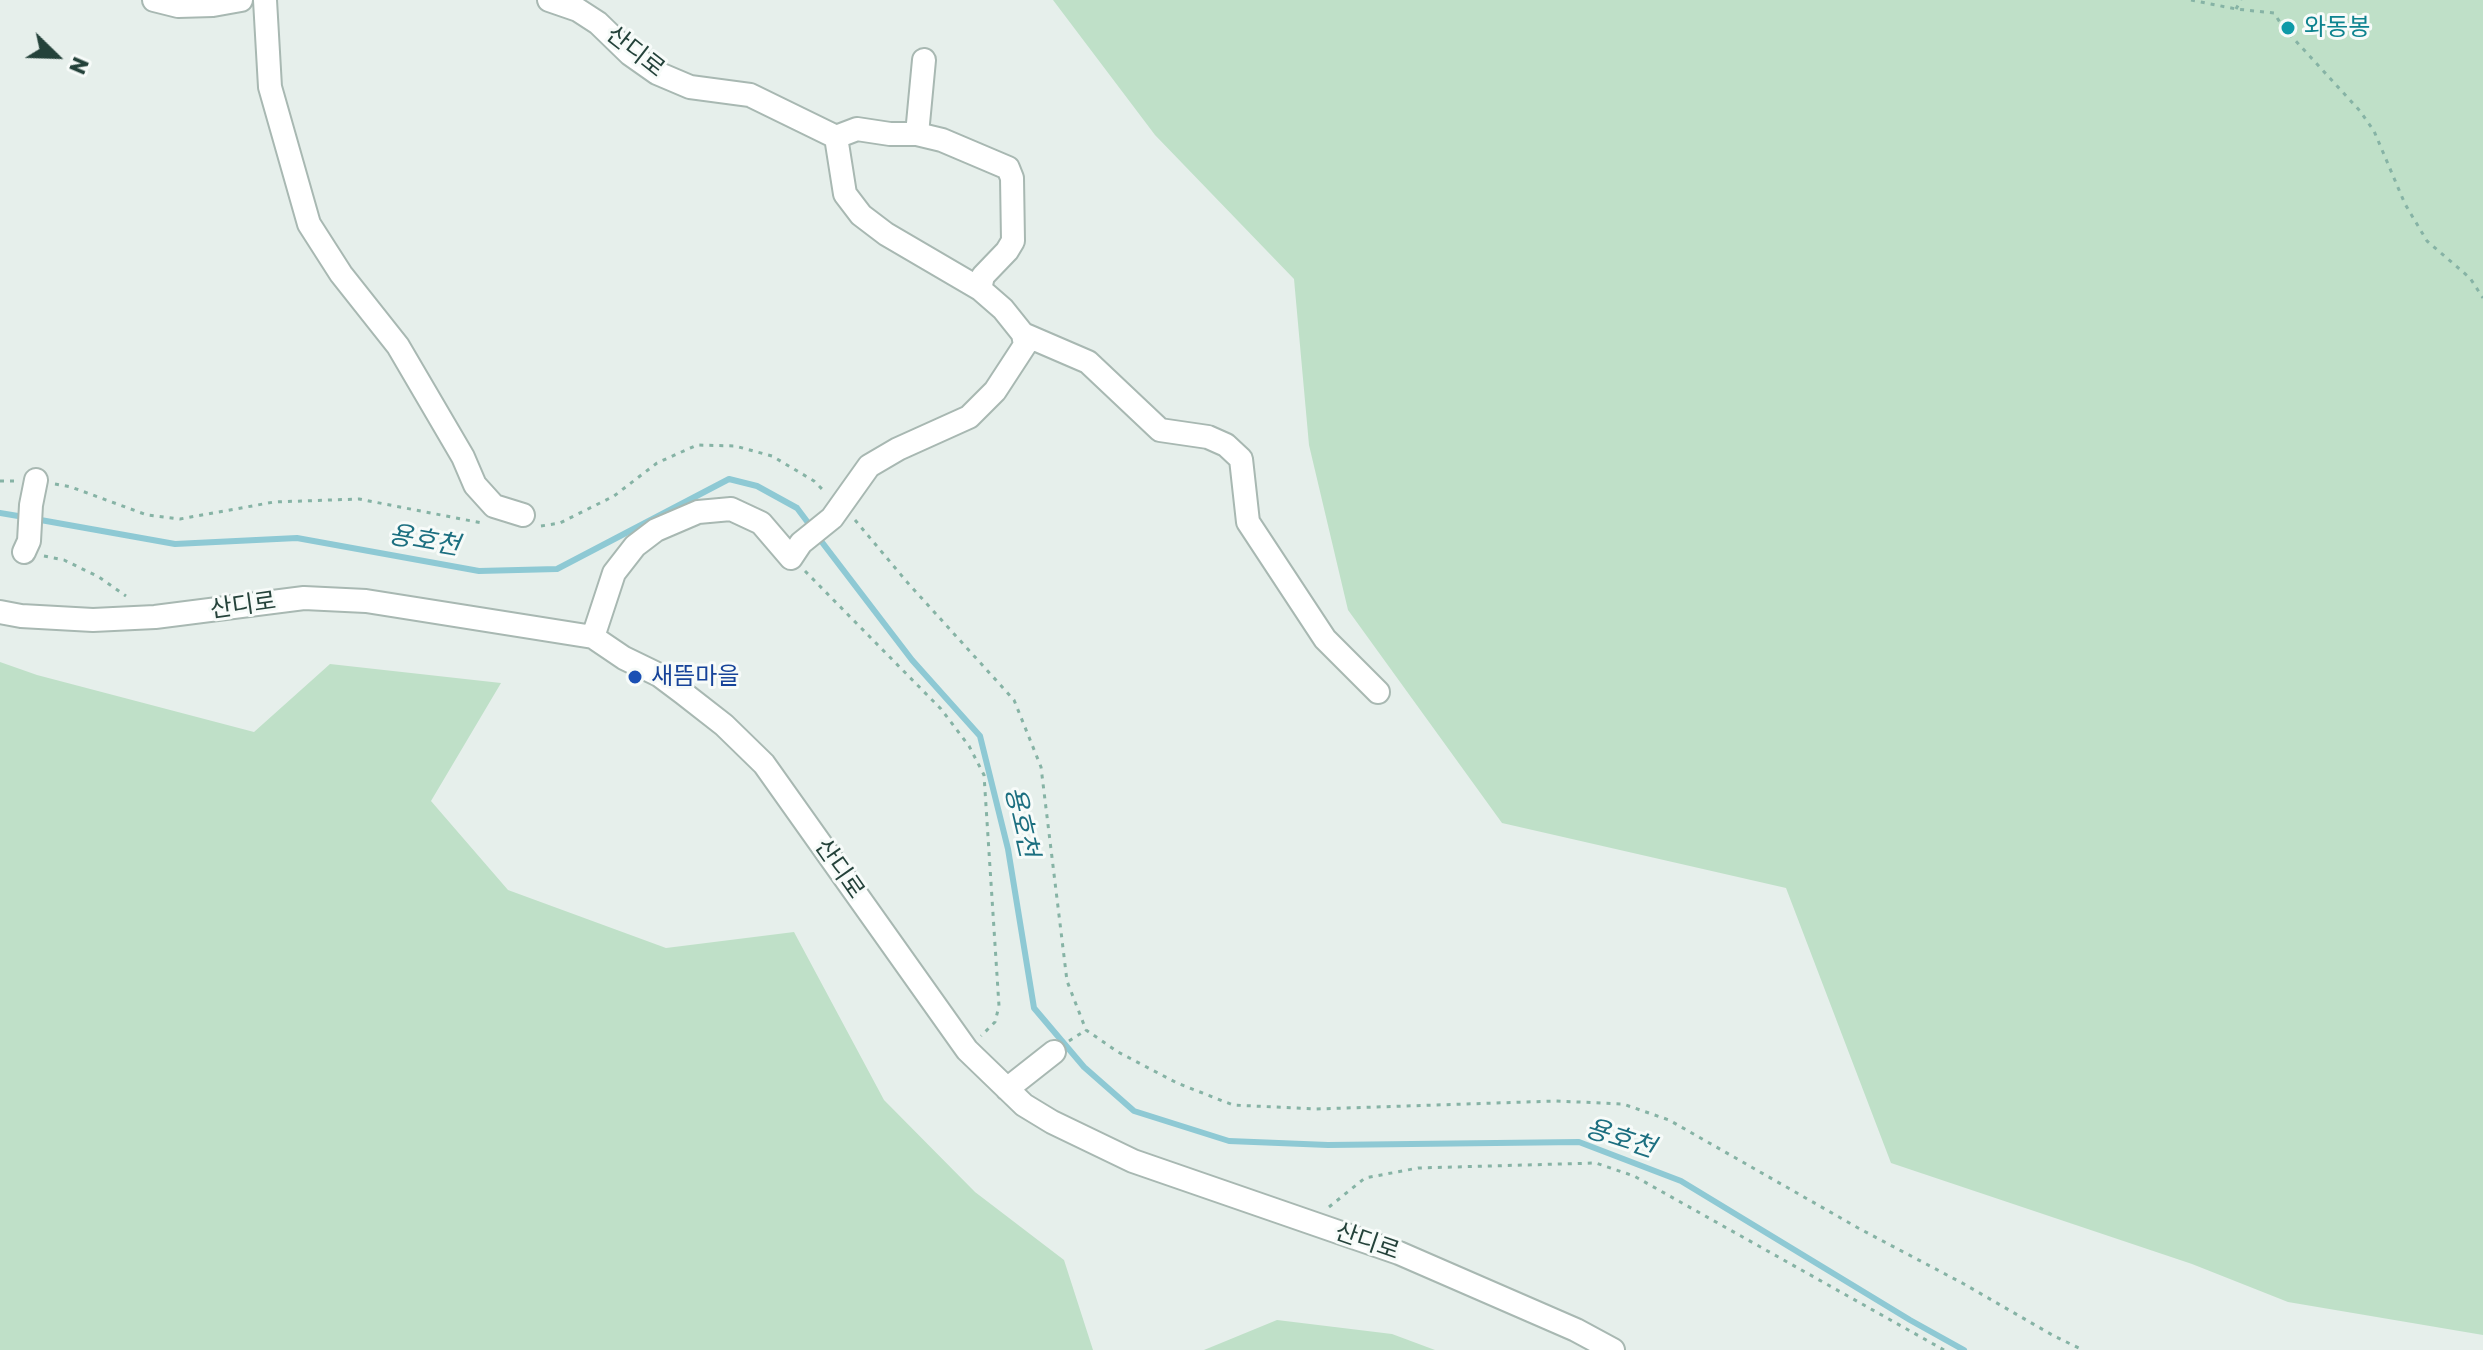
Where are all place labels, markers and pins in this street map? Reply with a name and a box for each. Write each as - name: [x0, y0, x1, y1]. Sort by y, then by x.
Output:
- place label: 와동봉: [2304, 14, 2370, 42]
- marker: 와동봉: [2279, 19, 2297, 37]
- place label: 새뜸마을: [651, 663, 739, 691]
- marker: 새뜸마을: [626, 668, 644, 686]

